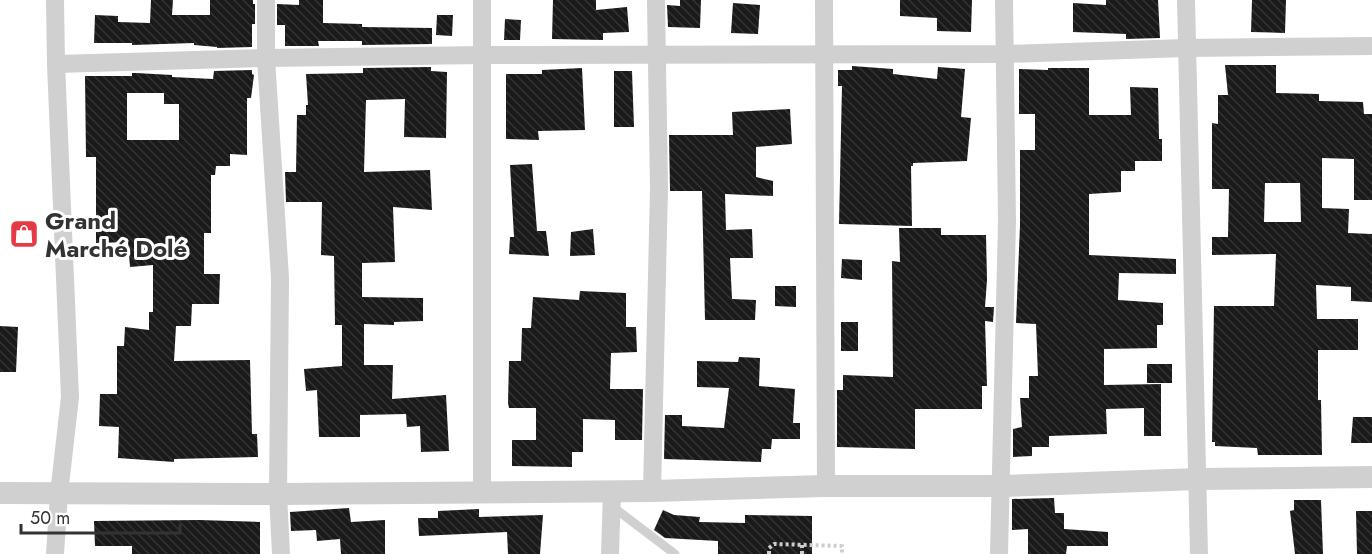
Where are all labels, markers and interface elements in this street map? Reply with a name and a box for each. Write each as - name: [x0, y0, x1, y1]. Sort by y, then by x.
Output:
- place label: Grand Marché Dolé: [45, 203, 187, 266]
- shop icon: Grand Marché Dolé: [8, 218, 40, 250]
- scale bar: [21, 497, 180, 535]
- text: 50 m: [30, 505, 70, 531]

